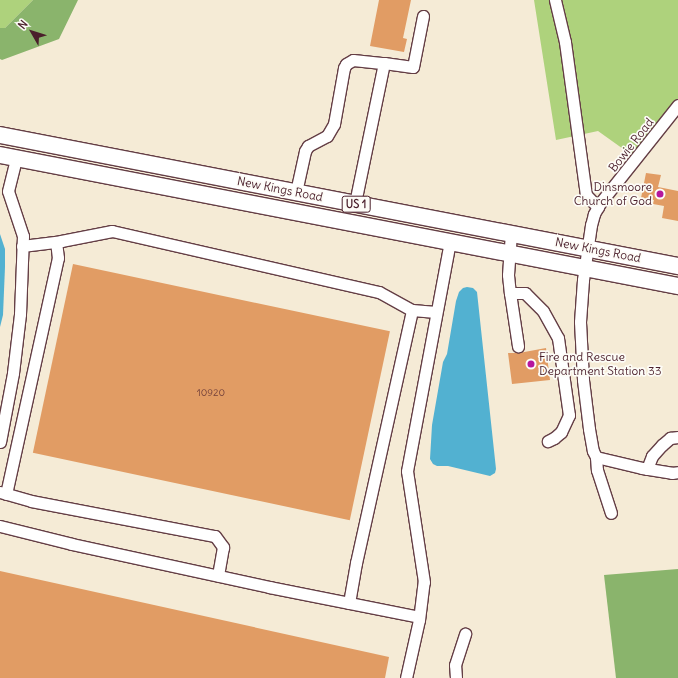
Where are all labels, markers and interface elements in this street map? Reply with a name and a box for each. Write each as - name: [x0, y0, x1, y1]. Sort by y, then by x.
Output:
- north arrow: [12, 12, 52, 52]
- text: N: [15, 17, 31, 32]
- street label: Bowie Road: [606, 115, 656, 175]
- street label: New Kings Road: [236, 174, 324, 204]
- place label: Dinsmoore Church of God: [574, 180, 652, 208]
- marker: Dinsmoore Church of God: [655, 189, 665, 199]
- road number: US 1: [341, 195, 371, 213]
- street label: New Kings Road: [554, 235, 642, 265]
- place label: Fire and Rescue Department Station 33: [539, 350, 662, 378]
- marker: Fire and Rescue Department Station 33: [526, 359, 536, 369]
- house number: 10920: [197, 387, 225, 399]

